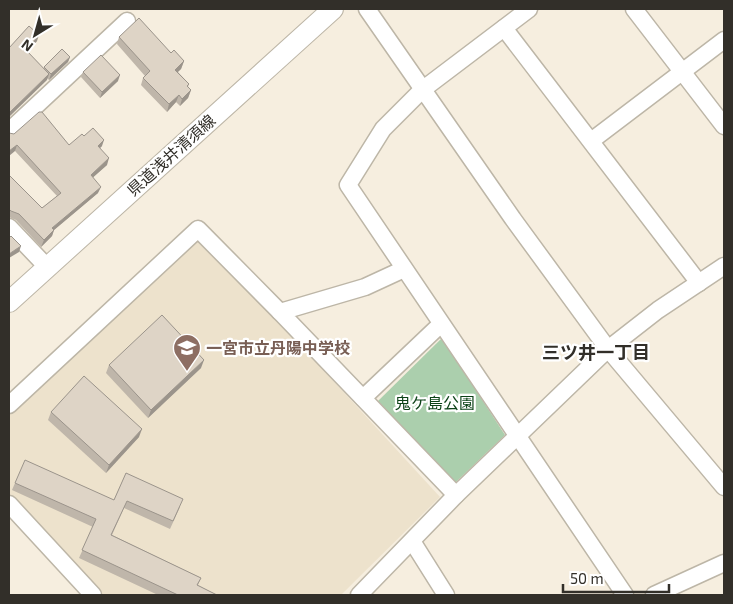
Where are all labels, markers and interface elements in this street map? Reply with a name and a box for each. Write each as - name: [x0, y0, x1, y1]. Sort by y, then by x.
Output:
- north arrow: [10, 10, 60, 60]
- text: N: [18, 36, 36, 56]
- street label: 県道浅井清須線: [123, 110, 219, 199]
- school or university icon: 一宮市立丹陽中学校: [172, 333, 202, 372]
- place label: 一宮市立丹陽中学校: [206, 338, 350, 357]
- district label: 三ツ井一丁目: [542, 341, 650, 363]
- park label: 鬼ケ島公園: [395, 393, 475, 412]
- scale bar: [563, 562, 669, 594]
- text: 50 m: [570, 569, 604, 587]

